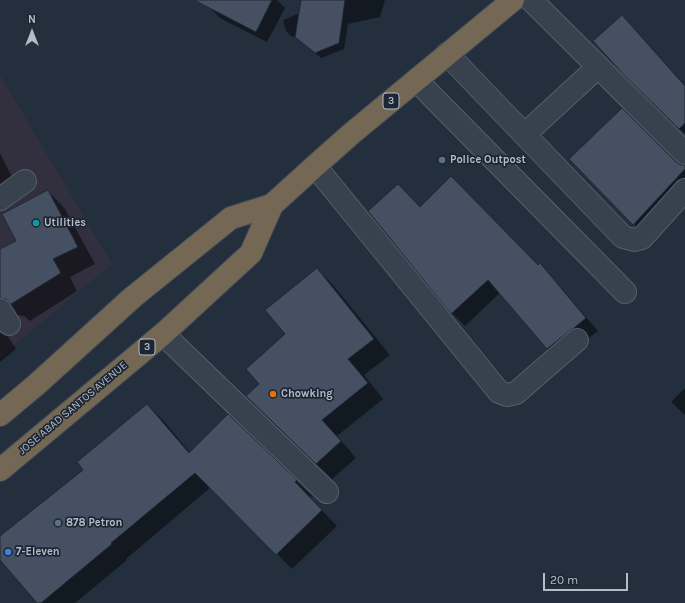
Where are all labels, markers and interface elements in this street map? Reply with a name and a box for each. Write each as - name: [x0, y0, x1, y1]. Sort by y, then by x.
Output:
- north arrow: [12, 12, 52, 52]
- text: N: [28, 13, 36, 26]
- road number: 3: [383, 93, 399, 109]
- place label: Police Outpost: [450, 153, 526, 167]
- marker: Police Outpost: [437, 155, 447, 165]
- place label: Utilities: [44, 216, 86, 230]
- marker: Utilities: [31, 218, 41, 228]
- road number: 3: [139, 339, 155, 355]
- street label: JOSE ABAD SANTOS AVENUE: [16, 359, 130, 457]
- place label: Chowking: [281, 387, 333, 401]
- marker: Chowking: [268, 389, 278, 399]
- place label: 878 Petron: [66, 516, 122, 530]
- marker: 878 Petron: [53, 518, 63, 528]
- place label: 7-Eleven: [16, 545, 60, 559]
- marker: 7-Eleven: [3, 547, 13, 557]
- scale bar: [545, 565, 630, 591]
- text: 20 m: [550, 573, 578, 587]

